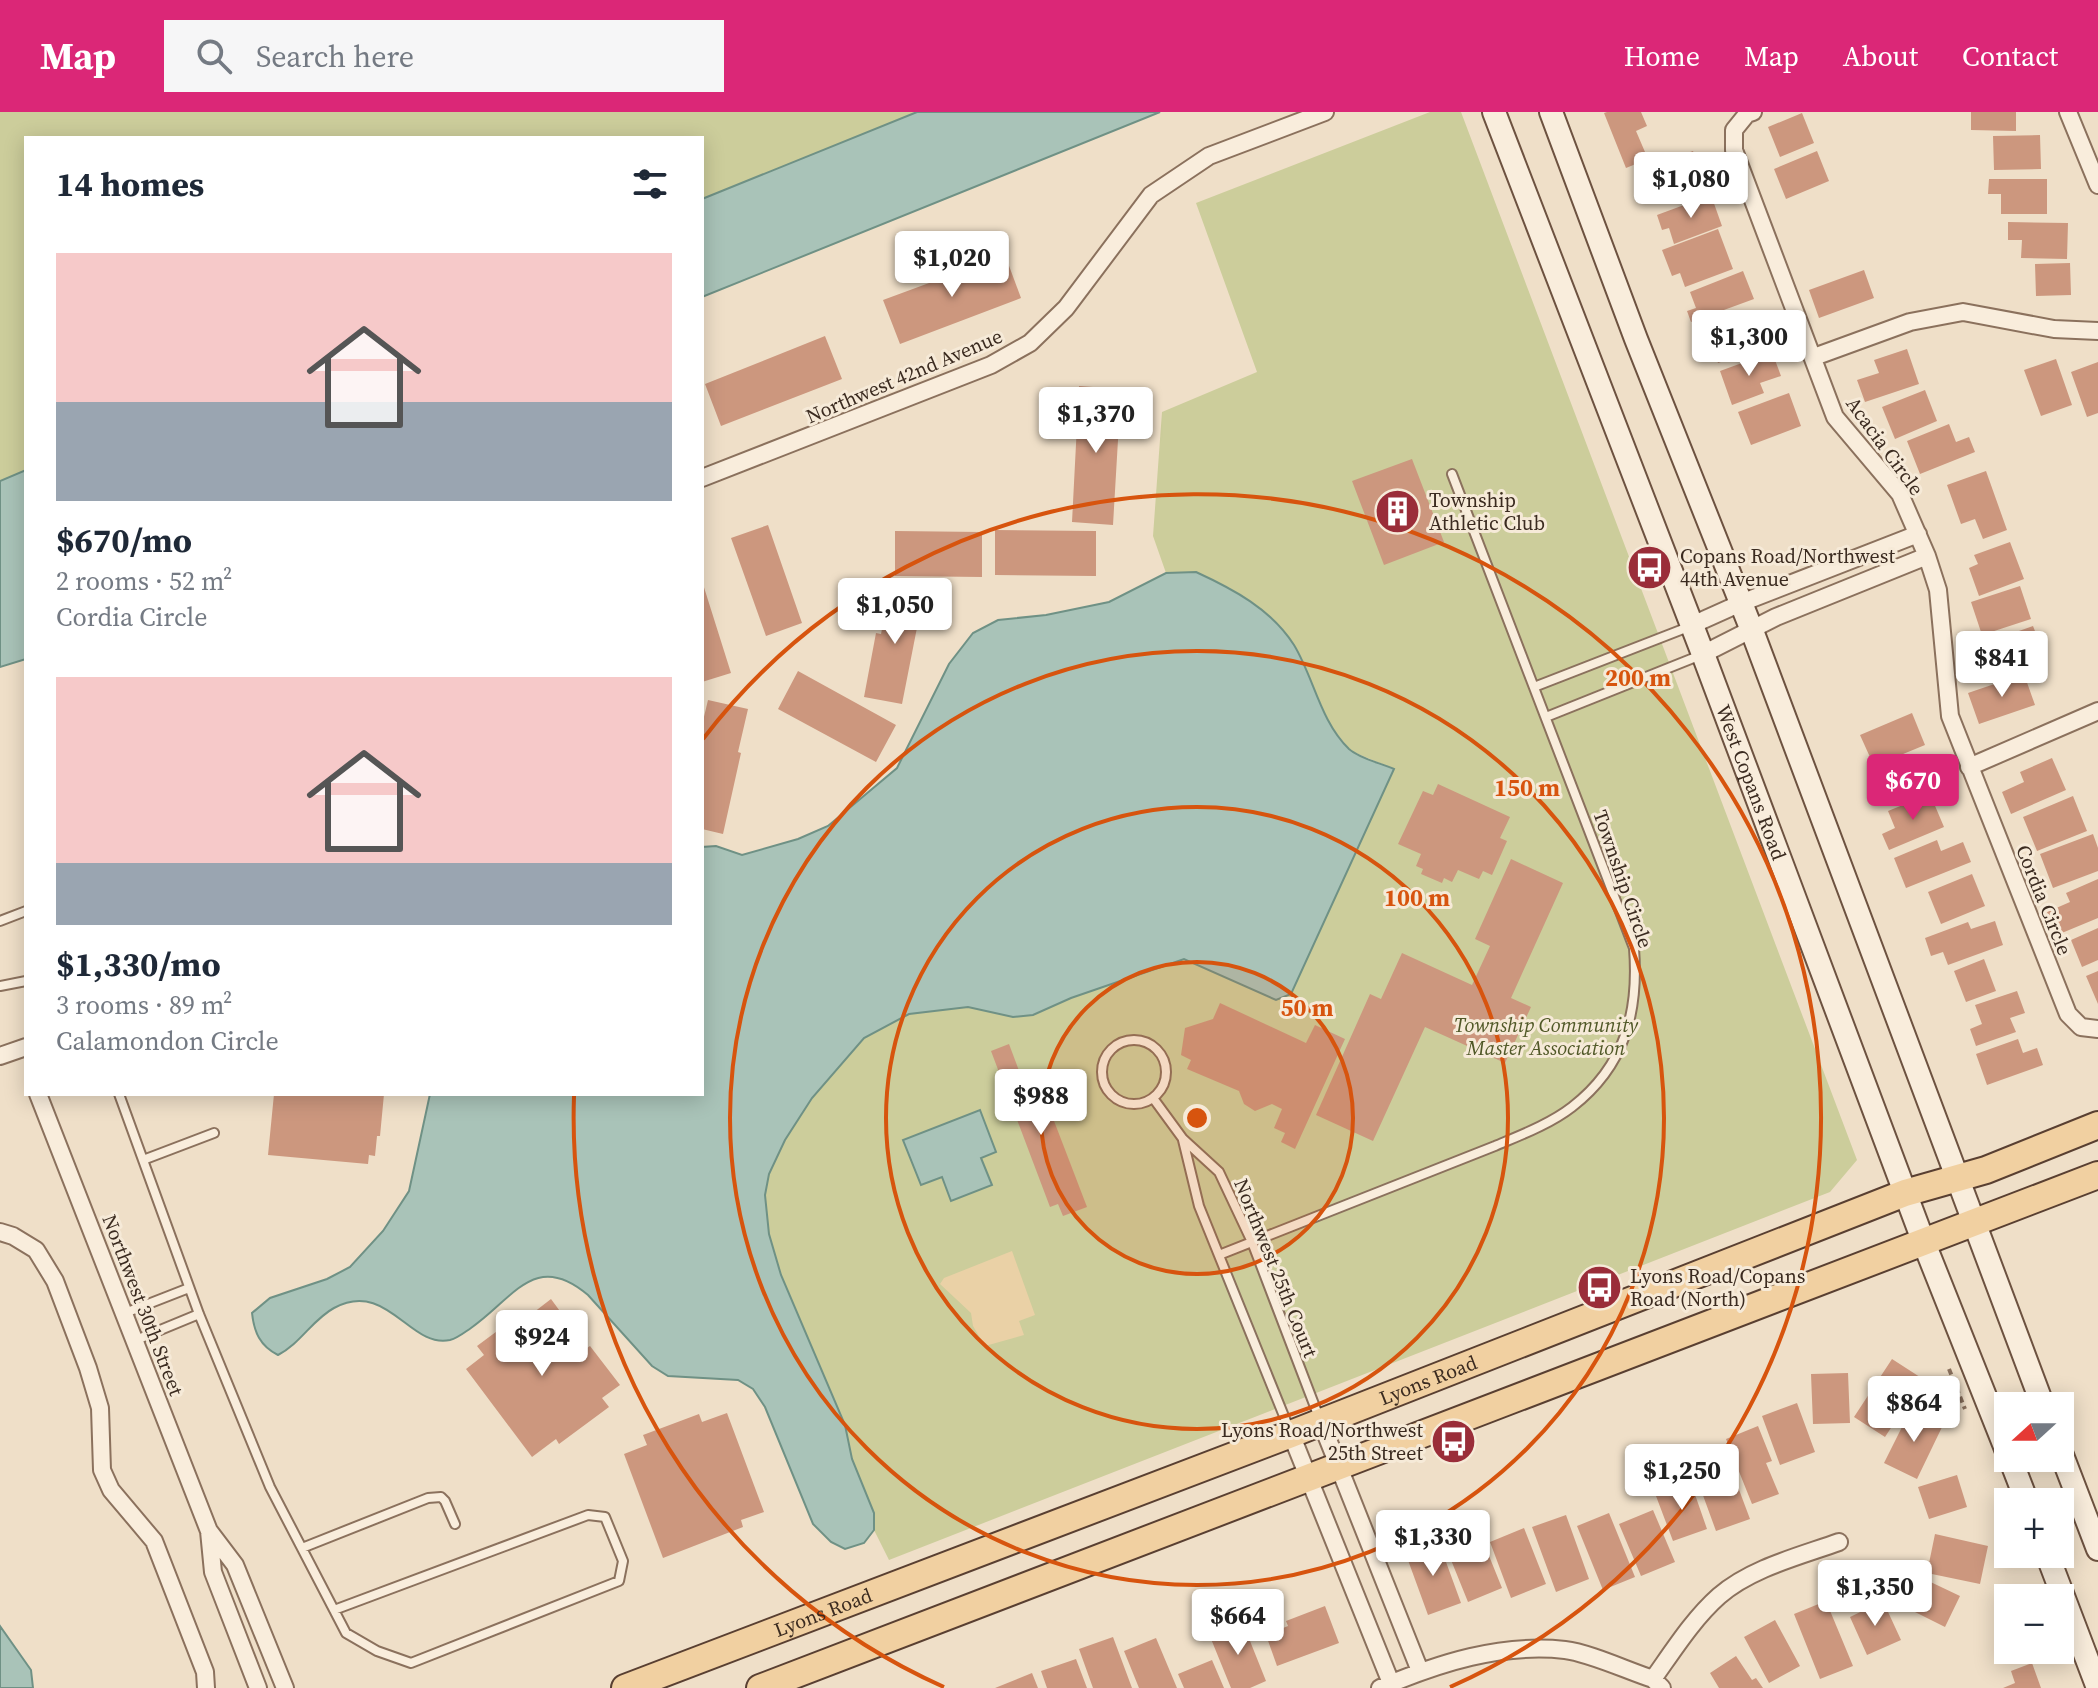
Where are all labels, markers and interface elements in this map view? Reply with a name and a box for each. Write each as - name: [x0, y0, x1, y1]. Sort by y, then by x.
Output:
- search box: [164, 20, 724, 92]
- text: Map: [40, 30, 116, 82]
- icon: search: [192, 34, 236, 78]
- text: Search here: [256, 36, 414, 77]
- text: Home: [1624, 37, 1700, 75]
- text: Map: [1744, 37, 1799, 75]
- text: About: [1843, 37, 1918, 75]
- text: Contact: [1962, 37, 2058, 75]
- pin: $1,080: [1626, 152, 1756, 220]
- text: $1,080: [1652, 160, 1730, 196]
- text: 14 homes: [56, 161, 204, 207]
- icon: filters: [628, 162, 672, 206]
- pin: $1,020: [887, 231, 1017, 299]
- text: $1,020: [913, 239, 991, 275]
- icon: home: [292, 305, 436, 449]
- pin: $1,300: [1684, 310, 1814, 378]
- text: $1,300: [1710, 318, 1788, 354]
- street label: Northwest 42nd Avenue: [801, 322, 1007, 430]
- pin: $1,370: [1031, 387, 1161, 455]
- street label: Acacia Circle: [1840, 391, 1930, 501]
- text: $1,370: [1057, 395, 1135, 431]
- place label: Township Athletic Club: [1429, 486, 1545, 537]
- building icon: Township Athletic Club: [1374, 488, 1422, 536]
- text: $670/mo: [56, 517, 192, 563]
- place label: Copans Road/Northwest 44th Avenue: [1680, 542, 1895, 593]
- bus stop icon: Copans Road/Northwest 44th Avenue: [1625, 544, 1673, 592]
- text: 2 rooms · 52 m²: [56, 563, 232, 599]
- pin: $1,050: [830, 578, 960, 646]
- text: $1,050: [856, 586, 934, 622]
- text: Cordia Circle: [56, 599, 208, 635]
- pin: $841: [1955, 631, 2049, 699]
- text: $841: [1974, 639, 2030, 675]
- text: 200 m: [1605, 661, 1671, 694]
- street label: West Copans Road: [1709, 701, 1793, 865]
- icon: home: [292, 729, 436, 873]
- pin: $670: [1866, 754, 1960, 822]
- text: $670: [1885, 762, 1941, 798]
- text: 150 m: [1494, 771, 1560, 804]
- street label: Township Circle: [1586, 806, 1660, 952]
- street label: Cordia Circle: [2009, 841, 2079, 959]
- text: 100 m: [1384, 881, 1450, 914]
- text: $1,330/mo: [56, 941, 221, 987]
- text: 3 rooms · 89 m²: [56, 987, 232, 1023]
- text: 50 m: [1281, 991, 1334, 1024]
- park label: Township Community Master Association: [1454, 1011, 1639, 1062]
- text: Calamondon Circle: [56, 1023, 279, 1059]
- pin: $988: [994, 1069, 1088, 1137]
- text: $988: [1013, 1077, 1069, 1113]
- centre of rings: [1183, 1104, 1211, 1132]
- street label: Northwest 25th Court: [1227, 1174, 1325, 1362]
- street label: Northwest 30th Street: [96, 1210, 191, 1400]
- place label: Lyons Road/Copans Road (North): [1630, 1262, 1805, 1313]
- bus stop icon: Lyons Road/Copans Road (North): [1575, 1263, 1623, 1311]
- pin: $924: [495, 1310, 589, 1378]
- text: $924: [514, 1318, 570, 1354]
- street label: Lyons Road: [1375, 1348, 1482, 1412]
- pin: $864: [1867, 1376, 1961, 1444]
- text: $864: [1886, 1384, 1942, 1420]
- north arrow: [1994, 1392, 2074, 1472]
- map controls: [1994, 1392, 2074, 1664]
- place label: Lyons Road/Northwest 25th Street: [1221, 1416, 1423, 1467]
- bus stop icon: Lyons Road/Northwest 25th Street: [1430, 1417, 1478, 1465]
- pin: $1,250: [1617, 1444, 1747, 1512]
- text: $1,250: [1643, 1452, 1721, 1488]
- button: +: [1994, 1488, 2074, 1568]
- pin: $1,330: [1368, 1510, 1498, 1578]
- text: $1,330: [1394, 1518, 1472, 1554]
- pin: $1,350: [1810, 1560, 1940, 1628]
- text: $1,350: [1836, 1568, 1914, 1604]
- street label: Lyons Road: [770, 1581, 877, 1644]
- button: −: [1994, 1584, 2074, 1664]
- pin: $664: [1191, 1589, 1285, 1657]
- text: $664: [1210, 1597, 1266, 1633]

